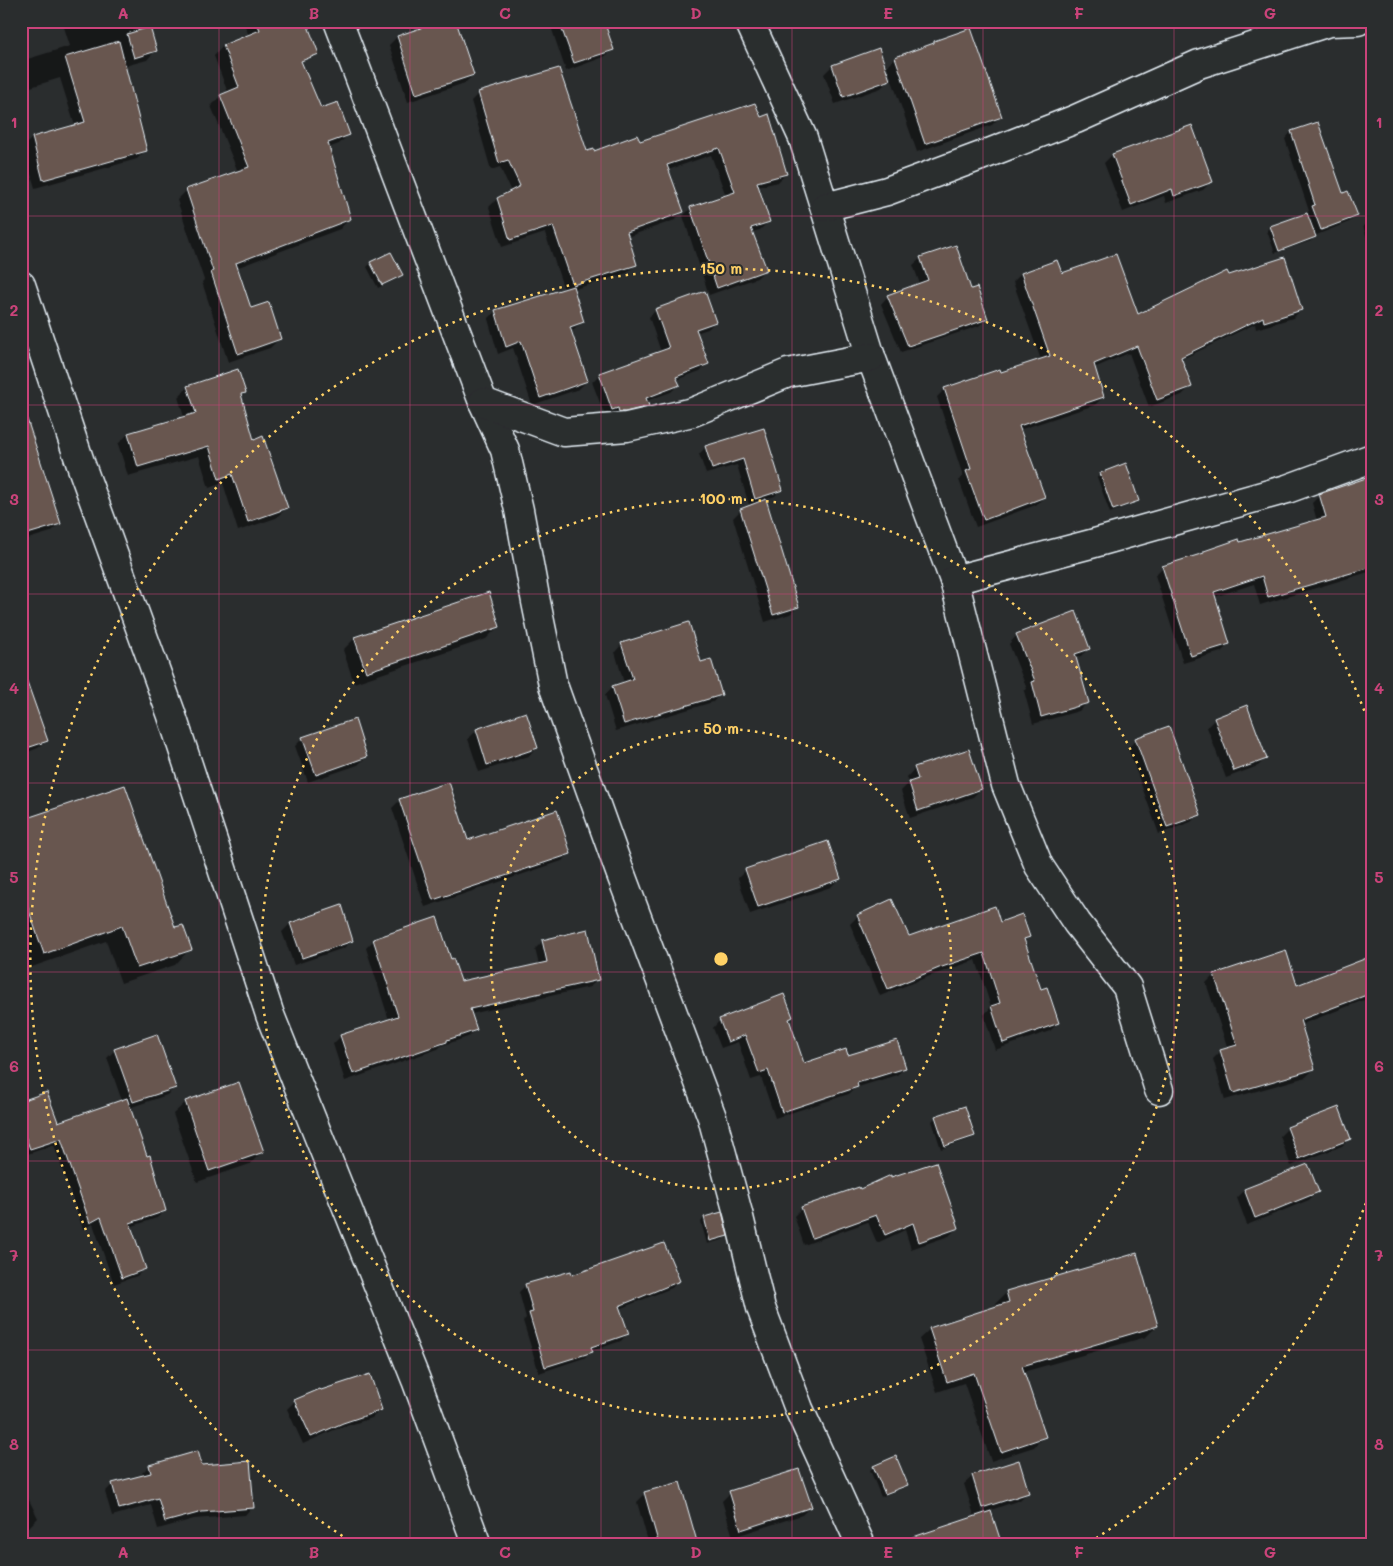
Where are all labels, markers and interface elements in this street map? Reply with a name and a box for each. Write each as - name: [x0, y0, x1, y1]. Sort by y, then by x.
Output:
- text: A: [117, 2, 129, 23]
- text: B: [309, 2, 319, 23]
- text: C: [499, 2, 511, 23]
- text: D: [690, 2, 702, 23]
- text: E: [883, 2, 893, 23]
- text: F: [1074, 2, 1084, 23]
- text: G: [1264, 2, 1276, 23]
- text: 1: [10, 111, 18, 132]
- text: 1: [1375, 111, 1383, 132]
- text: 150 m: [700, 258, 742, 278]
- text: 2: [10, 299, 19, 320]
- text: 2: [1375, 299, 1384, 320]
- text: 3: [9, 488, 19, 509]
- text: 100 m: [699, 488, 743, 508]
- text: 3: [1374, 488, 1384, 509]
- text: 4: [9, 677, 19, 698]
- text: 4: [1374, 677, 1384, 698]
- text: 50 m: [703, 718, 739, 738]
- text: 5: [9, 866, 19, 887]
- text: 5: [1374, 866, 1384, 887]
- centre of rings: [712, 950, 730, 968]
- text: 6: [9, 1055, 19, 1076]
- text: 6: [1374, 1055, 1384, 1076]
- text: 7: [10, 1244, 19, 1265]
- text: 7: [1375, 1244, 1384, 1265]
- text: 8: [9, 1433, 19, 1454]
- text: 8: [1374, 1433, 1384, 1454]
- text: A: [117, 1541, 129, 1562]
- text: B: [309, 1541, 319, 1562]
- text: C: [499, 1541, 511, 1562]
- text: D: [690, 1541, 702, 1562]
- text: E: [883, 1541, 893, 1562]
- text: F: [1074, 1541, 1084, 1562]
- text: G: [1264, 1541, 1276, 1562]

